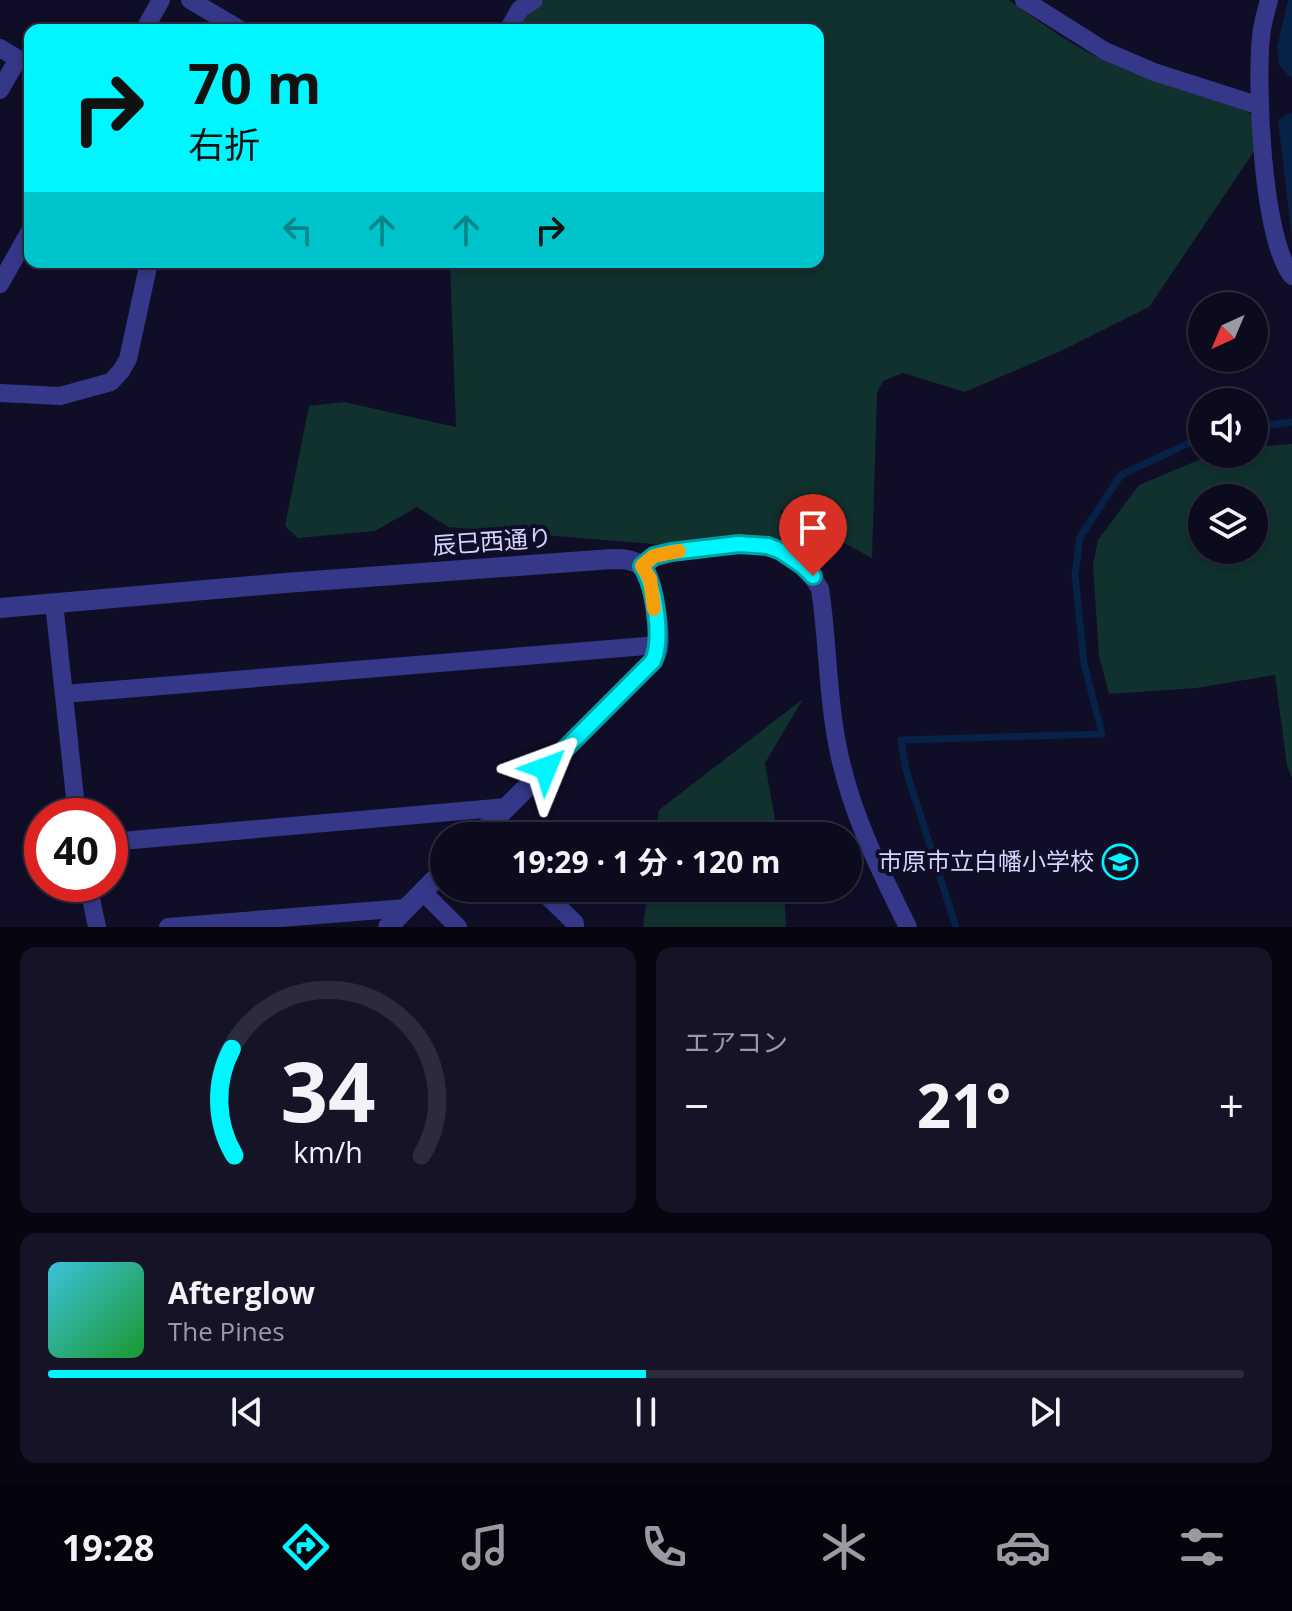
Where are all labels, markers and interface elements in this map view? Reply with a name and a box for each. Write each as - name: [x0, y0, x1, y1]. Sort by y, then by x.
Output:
- text: 70 m: [188, 44, 322, 120]
- icon: right: [56, 56, 160, 160]
- text: 右折: [188, 120, 260, 169]
- icon: left: [276, 208, 320, 252]
- icon: ahead: [360, 208, 404, 252]
- icon: ahead: [444, 208, 488, 252]
- icon: right: [528, 208, 572, 252]
- north arrow: [1188, 292, 1268, 372]
- map controls: [1188, 292, 1268, 564]
- button: sound: [1188, 388, 1268, 468]
- button: layers: [1188, 484, 1268, 564]
- pin: [779, 494, 847, 576]
- icon: arrive: [791, 506, 835, 550]
- street label: 辰巳西通り: [431, 520, 553, 561]
- position arrow: [504, 726, 588, 810]
- speed limit sign: 40: [24, 798, 128, 902]
- text: 19:29 · 1 分 · 120 m: [511, 841, 781, 882]
- school or university icon: 市原市立白幡小学校: [1101, 843, 1139, 881]
- place label: 市原市立白幡小学校: [878, 844, 1094, 877]
- text: エアコン: [684, 1024, 788, 1060]
- text: 34: [280, 1033, 376, 1146]
- text: 21°: [917, 1064, 1011, 1146]
- text: −: [684, 1075, 709, 1135]
- text: +: [1219, 1075, 1244, 1135]
- text: km/h: [293, 1132, 363, 1171]
- text: Afterglow: [168, 1272, 315, 1313]
- text: The Pines: [168, 1313, 285, 1349]
- icon: previous: [225, 1390, 269, 1434]
- icon: pause: [624, 1390, 668, 1434]
- icon: next: [1023, 1390, 1067, 1434]
- icon: directions: [278, 1519, 334, 1575]
- icon: music: [457, 1519, 513, 1575]
- icon: phone: [636, 1519, 692, 1575]
- icon: climate: [816, 1519, 872, 1575]
- icon: car: [995, 1519, 1051, 1575]
- icon: filters: [1174, 1519, 1230, 1575]
- text: 19:28: [62, 1523, 154, 1572]

